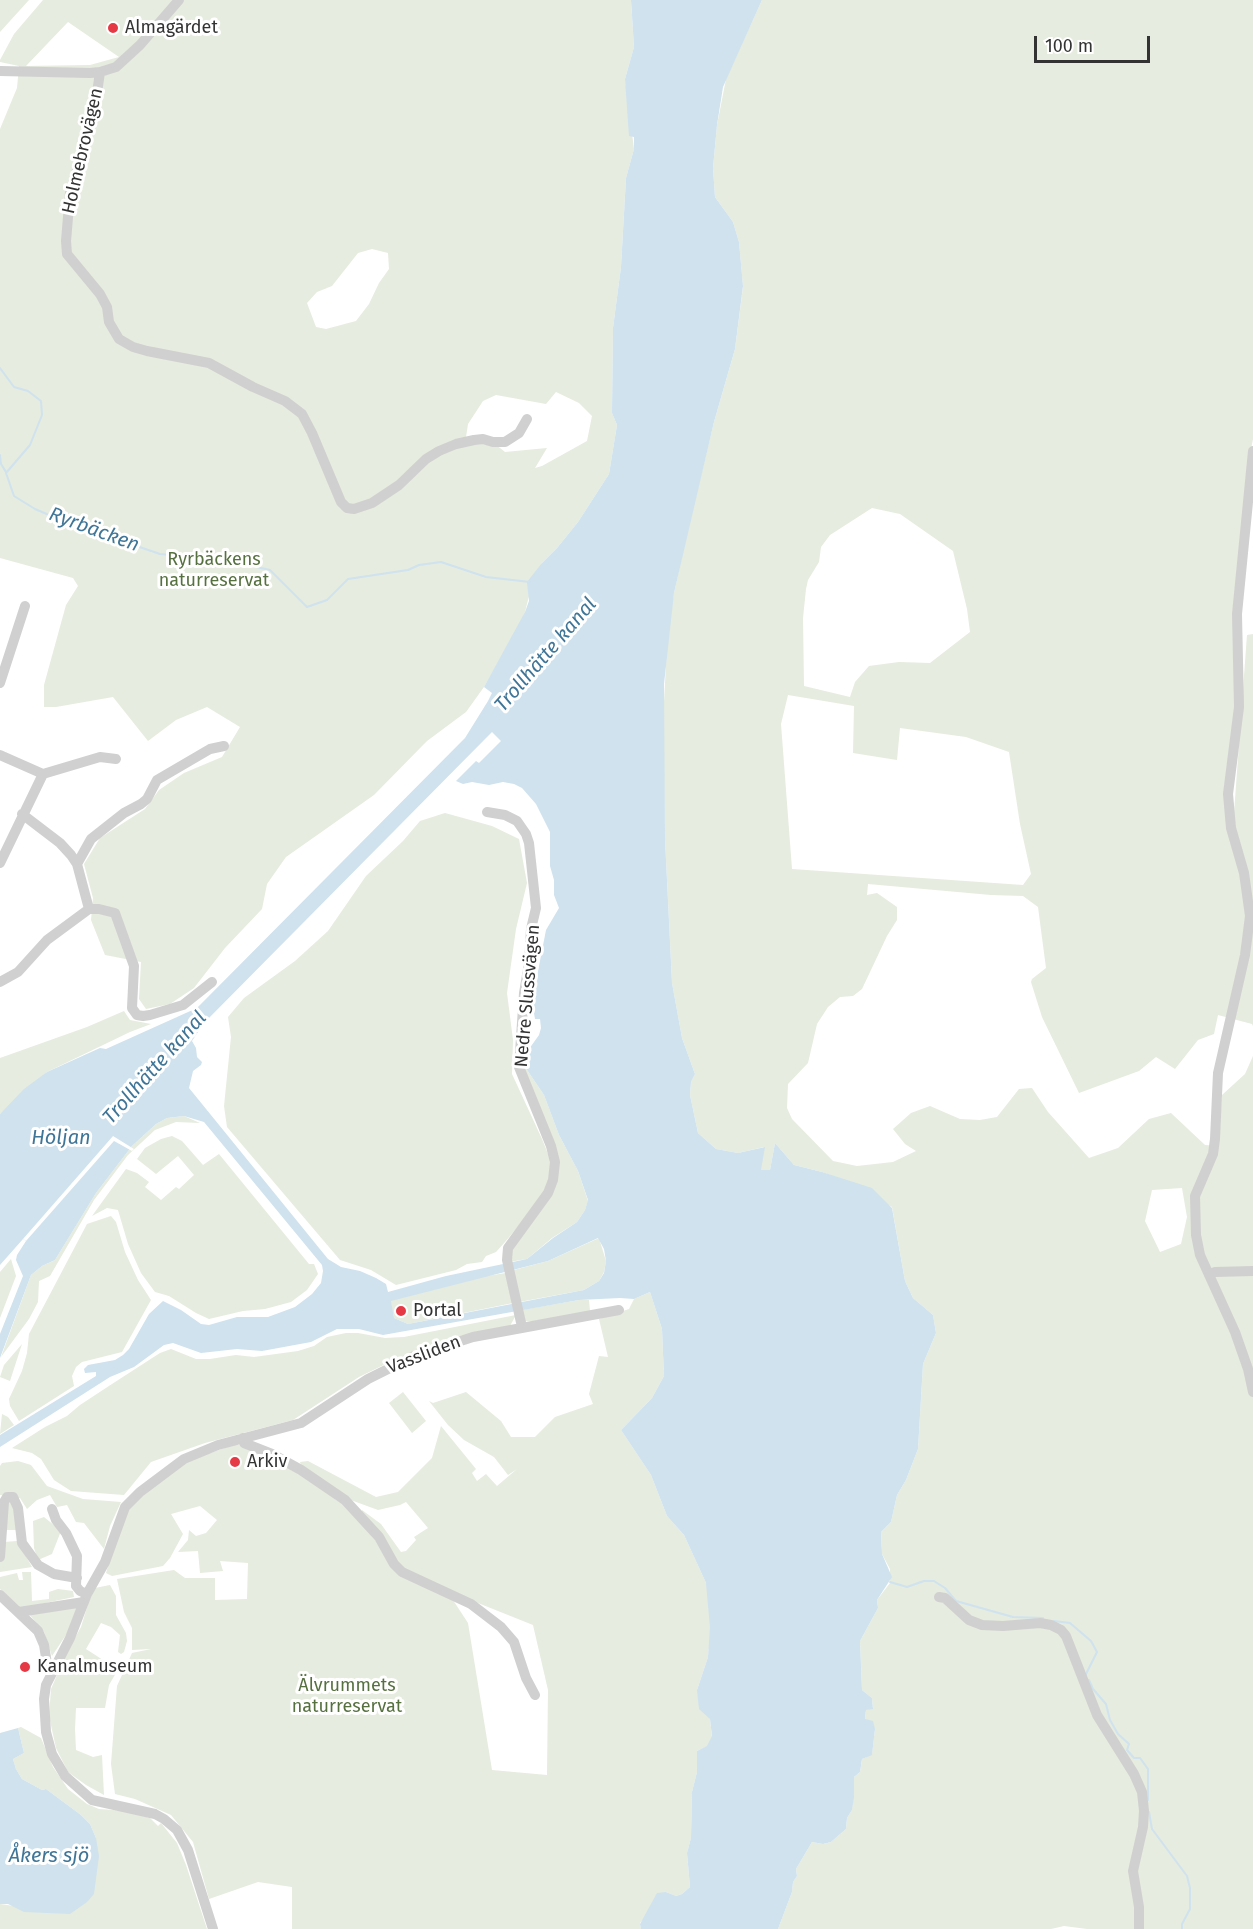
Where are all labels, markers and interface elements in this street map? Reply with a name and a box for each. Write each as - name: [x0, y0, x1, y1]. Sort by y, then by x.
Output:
- place label: Almagärdet: [125, 17, 218, 39]
- marker: Almagärdet: [106, 21, 120, 35]
- scale bar: [1037, 24, 1152, 62]
- text: 100 m: [1045, 35, 1093, 57]
- street label: Holmebrovägen: [58, 86, 108, 216]
- water label: Ryrbäcken: [45, 503, 143, 557]
- park label: Ryrbäckens naturreservat: [159, 549, 269, 592]
- water label: Trollhätte kanal: [490, 593, 602, 717]
- street label: Nedre Slussvägen: [511, 924, 545, 1068]
- water label: Trollhätte kanal: [98, 1007, 212, 1129]
- water label: Höljan: [31, 1126, 91, 1150]
- place label: Portal: [413, 1300, 462, 1322]
- marker: Portal: [394, 1304, 408, 1318]
- street label: Vassliden: [384, 1331, 464, 1379]
- place label: Arkiv: [247, 1451, 287, 1473]
- marker: Arkiv: [228, 1455, 242, 1469]
- place label: Kanalmuseum: [37, 1656, 153, 1678]
- marker: Kanalmuseum: [18, 1660, 32, 1674]
- park label: Älvrummets naturreservat: [292, 1675, 402, 1718]
- water label: Åkers sjö: [9, 1844, 89, 1868]

